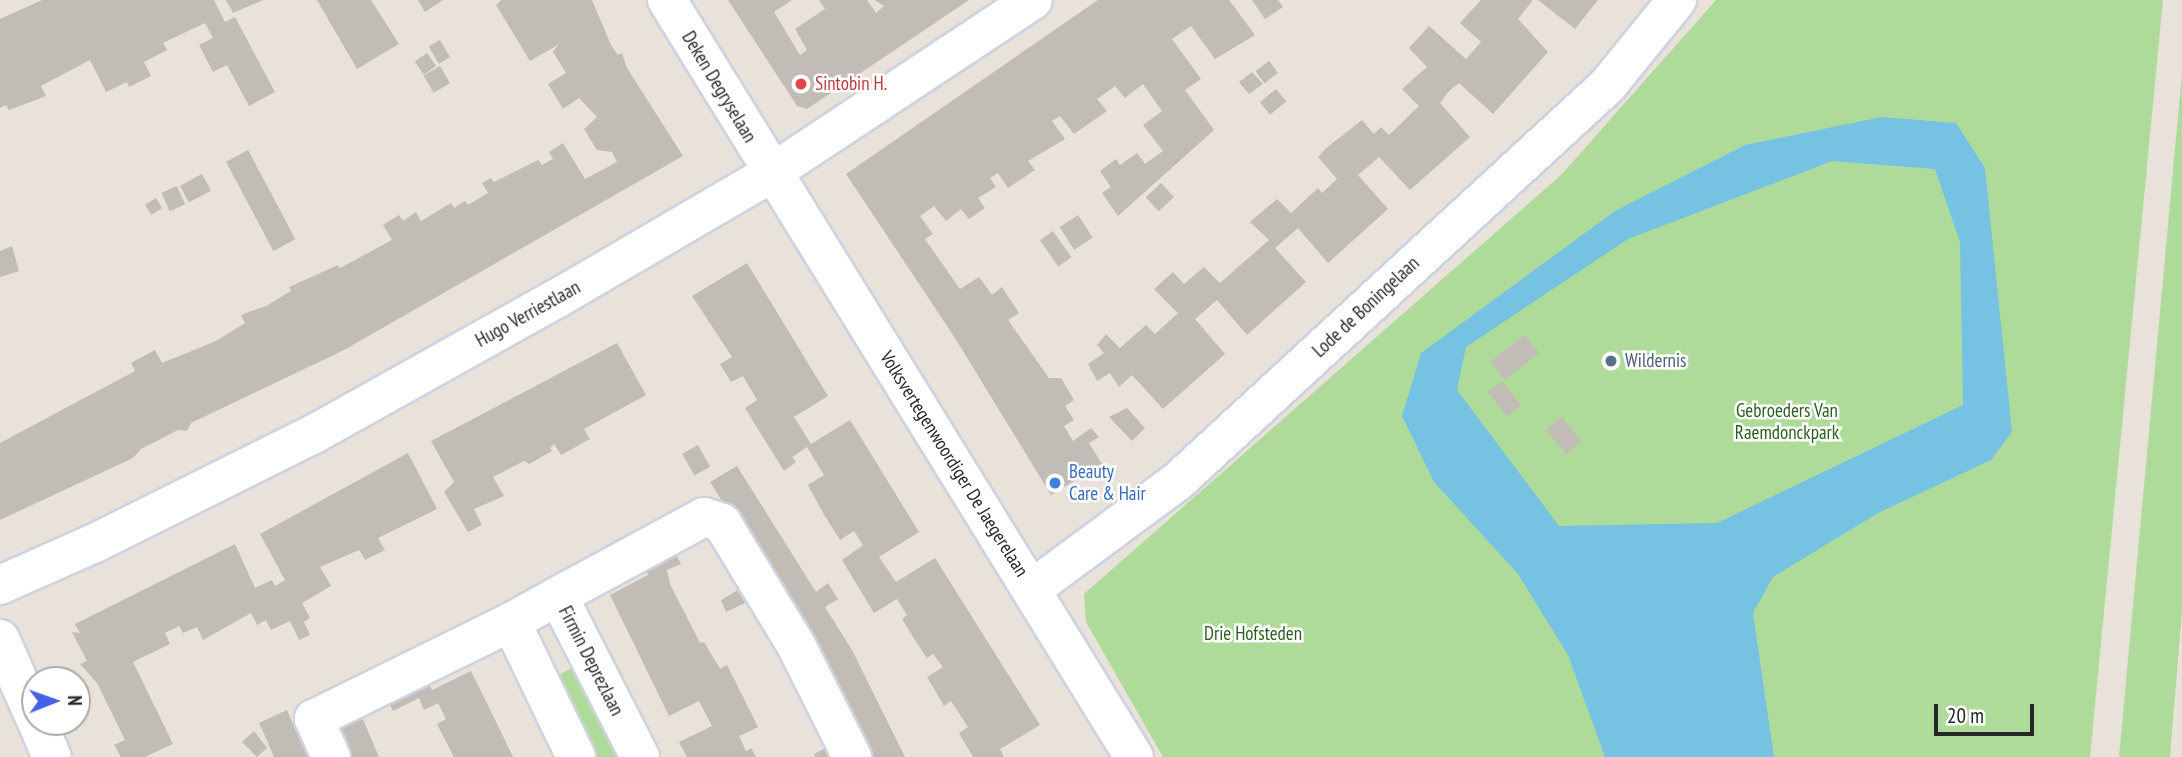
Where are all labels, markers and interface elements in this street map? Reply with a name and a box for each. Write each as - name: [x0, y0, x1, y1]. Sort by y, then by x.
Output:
- street label: Deken Degryselaan: [677, 27, 761, 147]
- place label: Sintobin H.: [815, 73, 887, 95]
- marker: Sintobin H.: [793, 76, 809, 92]
- street label: Lode de Boningelaan: [1308, 252, 1424, 362]
- street label: Hugo Verriestlaan: [471, 276, 585, 352]
- street label: Volksvertegenwoordiger De Jaegerelaan: [875, 347, 1033, 581]
- place label: Wildernis: [1625, 350, 1686, 372]
- marker: Wildernis: [1603, 353, 1619, 369]
- park label: Gebroeders Van Raemdonckpark: [1735, 400, 1839, 444]
- place label: Beauty Care & Hair: [1069, 461, 1146, 505]
- marker: Beauty Care & Hair: [1047, 475, 1063, 491]
- street label: Firmin Deprezlaan: [554, 602, 628, 720]
- park label: Drie Hofsteden: [1204, 623, 1302, 645]
- north arrow: [21, 666, 91, 736]
- scale bar: [1937, 690, 2037, 734]
- text: N: [63, 695, 87, 706]
- text: 20 m: [1947, 702, 1984, 729]

